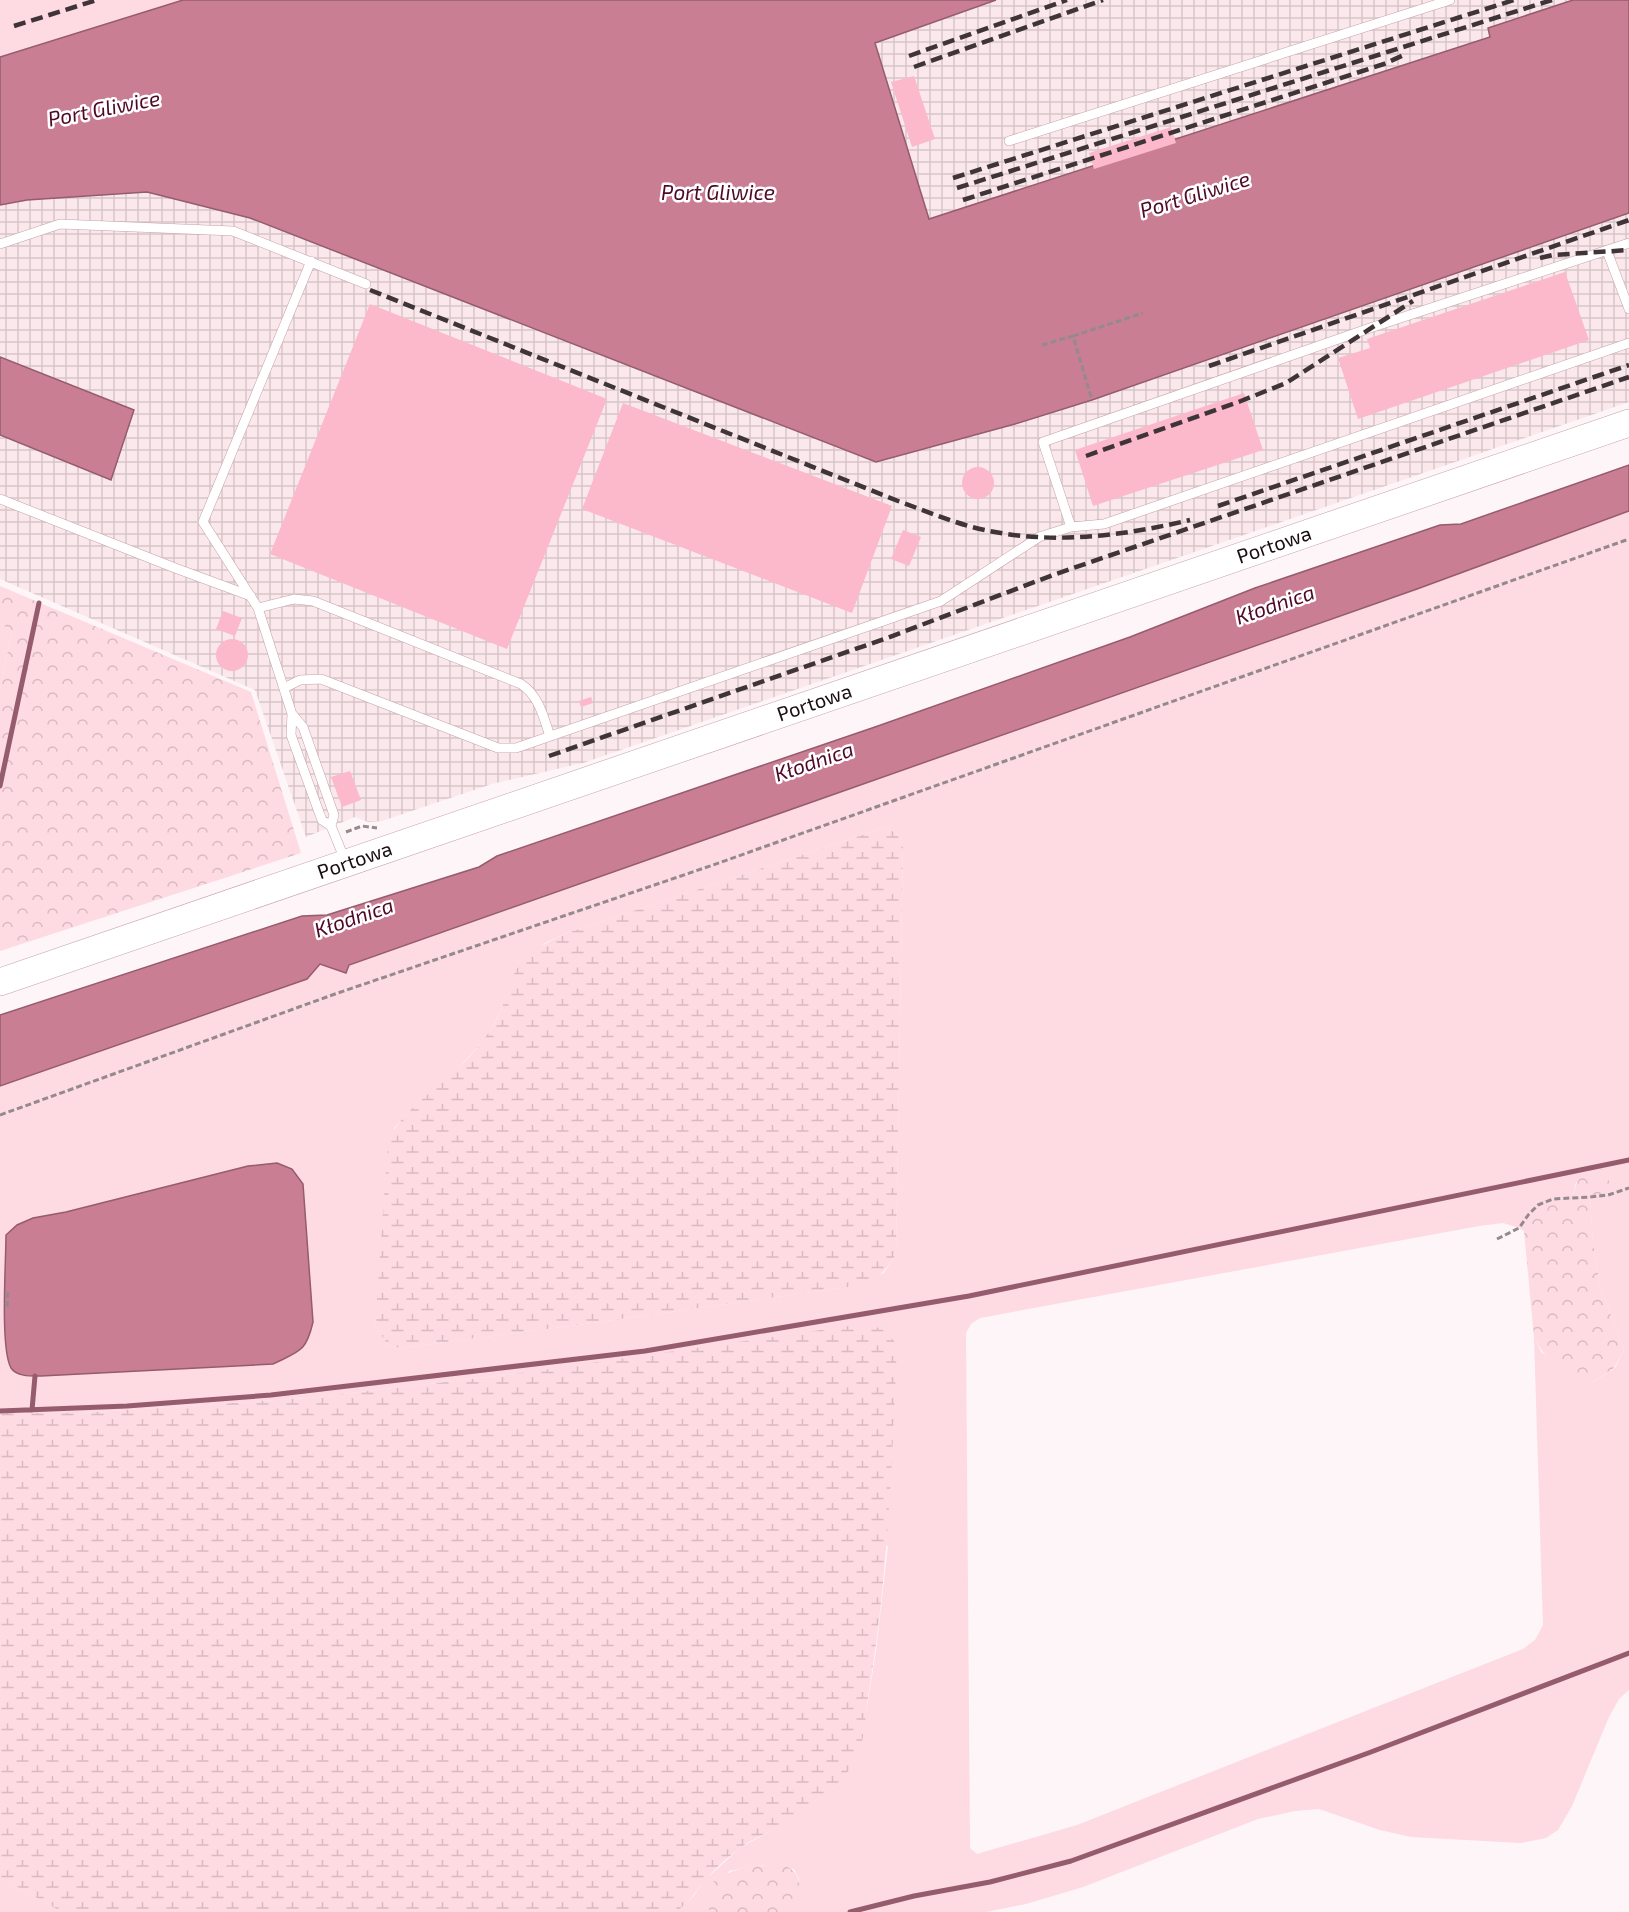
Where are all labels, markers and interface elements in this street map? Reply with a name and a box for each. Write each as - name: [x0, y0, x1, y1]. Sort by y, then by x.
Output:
- water label: Port Gliwice: [45, 84, 162, 131]
- water label: Port Gliwice: [1136, 165, 1253, 222]
- water label: Port Gliwice: [661, 179, 775, 204]
- street label: Portowa: [1233, 520, 1314, 568]
- water label: Kłodnica: [1232, 578, 1317, 629]
- street label: Portowa: [774, 678, 855, 726]
- water label: Kłodnica: [771, 735, 856, 786]
- street label: Portowa: [314, 835, 395, 883]
- water label: Kłodnica: [311, 891, 396, 942]

